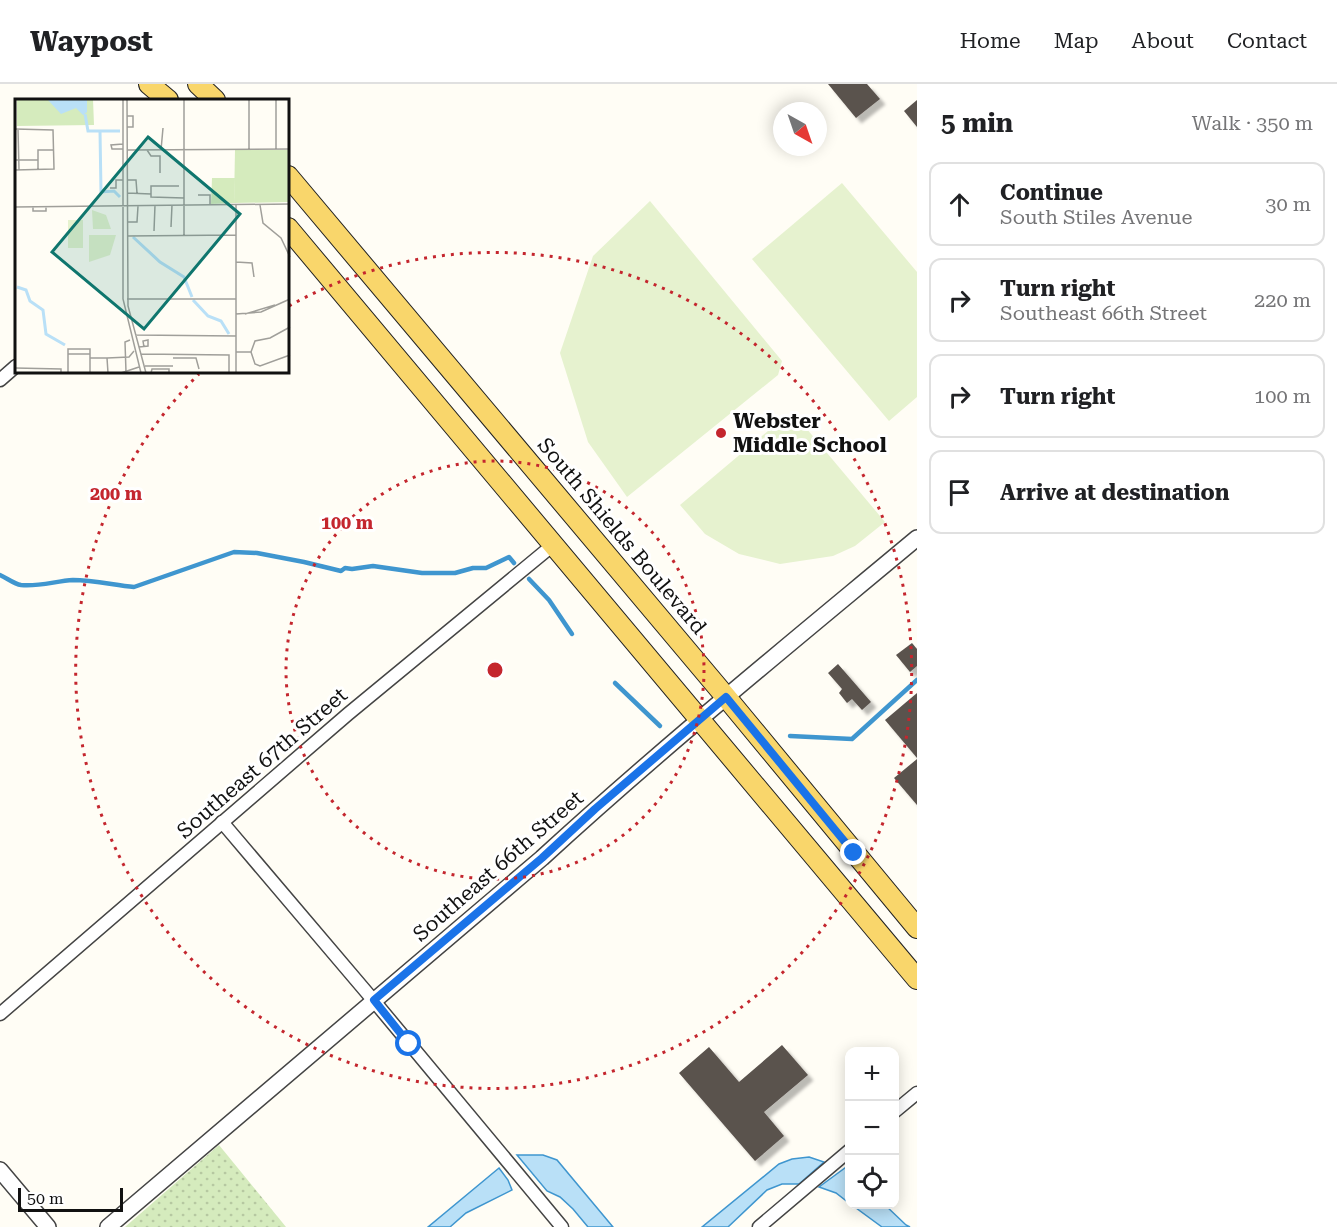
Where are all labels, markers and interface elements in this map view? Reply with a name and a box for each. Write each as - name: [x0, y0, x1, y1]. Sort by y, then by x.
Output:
- text: Waypost: [30, 25, 153, 58]
- text: Home: [960, 29, 1021, 53]
- text: Map: [1054, 29, 1099, 53]
- text: About: [1132, 29, 1194, 53]
- text: Contact: [1227, 29, 1307, 53]
- inset map: [15, 99, 290, 374]
- north arrow: [773, 102, 827, 156]
- text: 5 min: [941, 108, 1013, 138]
- text: Walk · 350 m: [1192, 111, 1313, 135]
- text: Continue: [1000, 180, 1103, 205]
- icon: ahead: [943, 188, 976, 221]
- text: 30 m: [1265, 192, 1311, 216]
- text: South Stiles Avenue: [1000, 205, 1193, 229]
- text: Turn right: [1000, 276, 1115, 301]
- icon: right: [943, 284, 976, 317]
- text: 220 m: [1254, 288, 1311, 312]
- text: Southeast 66th Street: [1000, 301, 1207, 325]
- icon: right: [943, 380, 976, 413]
- text: Turn right: [1000, 384, 1115, 409]
- text: 100 m: [1254, 384, 1311, 408]
- place label: Webster Middle School: [733, 409, 887, 457]
- marker: Webster Middle School: [714, 426, 728, 440]
- street label: South Shields Boulevard: [533, 433, 712, 639]
- icon: arrive: [943, 476, 976, 509]
- text: Arrive at destination: [1000, 480, 1229, 505]
- text: 200 m: [90, 483, 143, 504]
- text: 100 m: [321, 512, 374, 533]
- centre of rings: [485, 660, 505, 680]
- street label: Southeast 67th Street: [172, 683, 352, 843]
- street label: Southeast 66th Street: [408, 786, 588, 946]
- route end: [840, 839, 866, 865]
- route start: [395, 1030, 421, 1056]
- map controls: [845, 1047, 899, 1209]
- button: +: [845, 1047, 899, 1101]
- button: −: [845, 1101, 899, 1155]
- button: locate: [845, 1155, 899, 1209]
- scale bar: [18, 1185, 123, 1212]
- text: 50 m: [27, 1189, 64, 1208]

